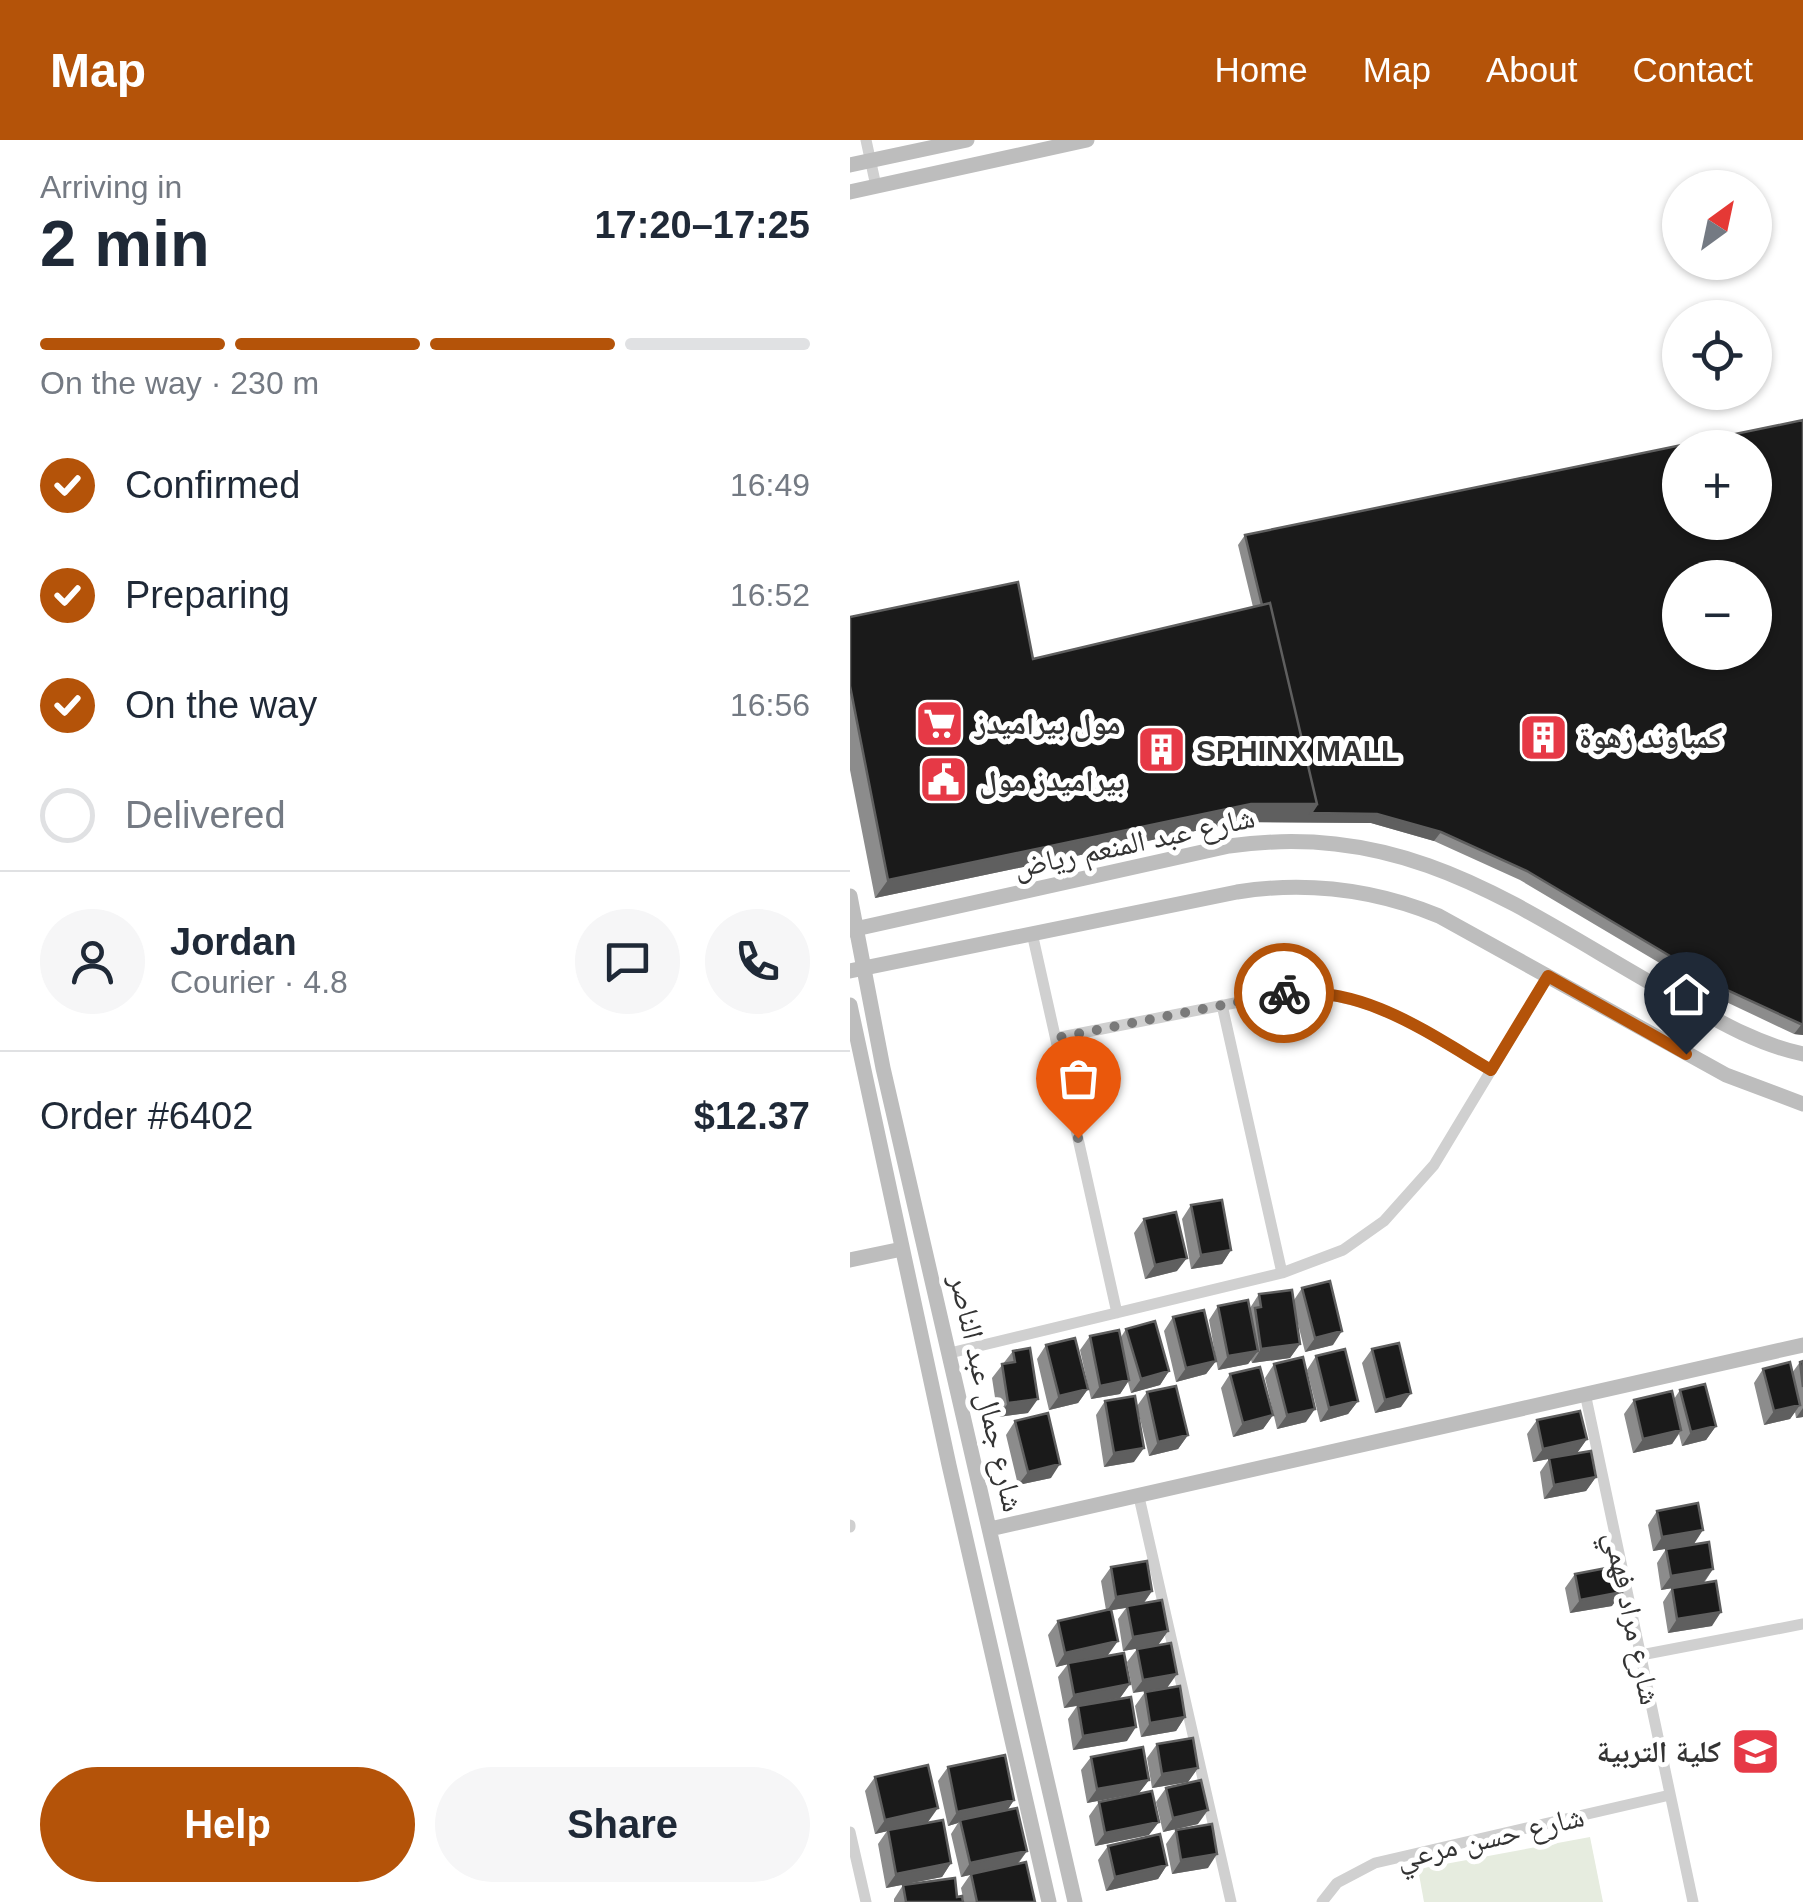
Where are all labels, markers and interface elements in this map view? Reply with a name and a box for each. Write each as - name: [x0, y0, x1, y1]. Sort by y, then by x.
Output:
- text: Map: [50, 44, 146, 97]
- text: Home: [1214, 50, 1308, 89]
- text: Map: [1363, 50, 1431, 89]
- text: About: [1486, 50, 1577, 89]
- text: Contact: [1632, 50, 1753, 89]
- text: Arriving in: [40, 169, 182, 205]
- north arrow: [1662, 170, 1772, 280]
- map controls: [1662, 170, 1772, 670]
- text: 17:20–17:25: [594, 204, 810, 246]
- text: 2 min: [40, 207, 210, 280]
- button: locate: [1662, 300, 1772, 410]
- text: On the way · 230 m: [40, 365, 319, 401]
- button: +: [1662, 430, 1772, 540]
- icon: check: [40, 458, 95, 513]
- text: Confirmed: [125, 464, 300, 506]
- text: 16:49: [730, 467, 810, 503]
- button: −: [1662, 560, 1772, 670]
- icon: check: [40, 568, 95, 623]
- text: Preparing: [125, 574, 290, 616]
- text: 16:52: [730, 577, 810, 613]
- icon: check: [40, 678, 95, 733]
- text: On the way: [125, 684, 317, 726]
- text: 16:56: [730, 687, 810, 723]
- supermarket icon: مول بيراميدز: [914, 697, 966, 749]
- place label: مول بيراميدز: [973, 707, 1121, 742]
- building icon: كمباوند زهوة: [1518, 711, 1570, 763]
- place label: كمباوند زهوة: [1579, 721, 1722, 755]
- building icon: SPHINX MALL: [1135, 724, 1187, 776]
- place label: SPHINX MALL: [1196, 734, 1399, 767]
- public building icon: بيراميدز مول: [918, 754, 970, 806]
- place label: بيراميدز مول: [979, 764, 1125, 799]
- text: Delivered: [125, 794, 286, 836]
- street label: شارع عبد المنعم رياض: [1011, 800, 1258, 888]
- button: person: [40, 909, 145, 1014]
- button: chat: [575, 909, 680, 1014]
- button: phone: [705, 909, 810, 1014]
- text: Jordan: [170, 921, 297, 963]
- courier: [1234, 943, 1334, 1043]
- pin: [1644, 952, 1729, 1055]
- text: Courier · 4.8: [170, 964, 348, 1000]
- icon: bike: [1257, 966, 1312, 1021]
- icon: home: [1659, 967, 1714, 1022]
- pin: [1036, 1036, 1121, 1139]
- icon: bag: [1051, 1051, 1106, 1106]
- text: Order #6402: [40, 1095, 253, 1137]
- text: $12.37: [694, 1095, 810, 1137]
- street label: شارع جمال عبد الناصر: [940, 1270, 1030, 1516]
- street label: شارع مراد فهمي: [1591, 1528, 1667, 1709]
- school or university icon: كلية التربية: [1730, 1725, 1782, 1777]
- place label: كلية التربية: [1597, 1735, 1721, 1769]
- button: Help: [40, 1767, 415, 1882]
- button: Share: [435, 1767, 810, 1882]
- street label: شارع حسن مرعي: [1393, 1799, 1589, 1882]

